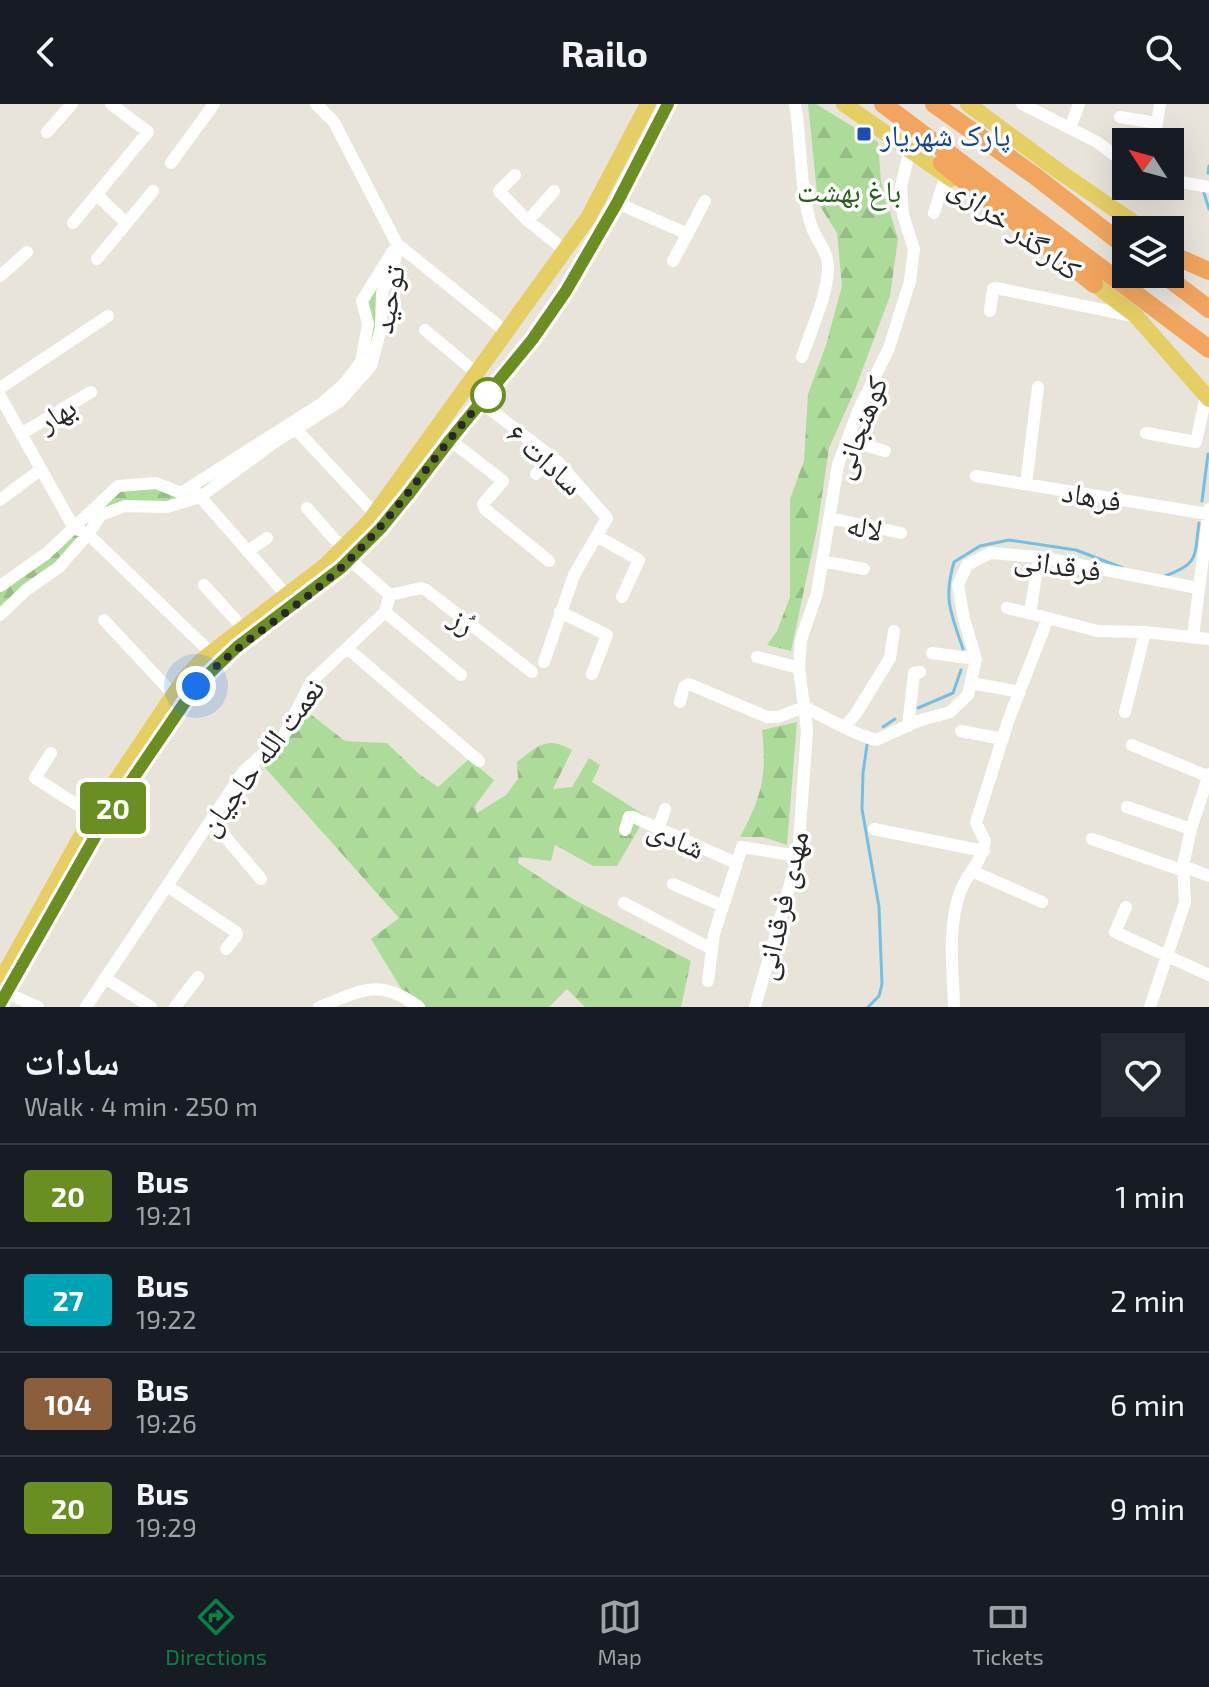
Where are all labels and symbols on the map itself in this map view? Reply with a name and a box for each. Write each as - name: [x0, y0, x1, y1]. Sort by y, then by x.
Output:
- place label: پارک شهریار: [879, 116, 1011, 154]
- marker: پارک شهریار: [855, 125, 873, 143]
- north arrow: [1112, 128, 1184, 200]
- street label: کنارگذر خرازی: [942, 167, 1089, 288]
- park label: باغ بهشت: [797, 172, 901, 211]
- street label: توحید: [363, 262, 412, 336]
- street label: کوهنجانی: [822, 371, 896, 484]
- unlabelled marker: [471, 378, 505, 412]
- street label: بهار: [29, 388, 82, 440]
- street label: سادات ۶: [500, 414, 592, 502]
- street label: فرهاد: [1059, 472, 1125, 518]
- street label: لاله: [844, 505, 886, 547]
- street label: فرقدانی: [1012, 538, 1104, 590]
- street label: رُز: [443, 598, 484, 641]
- your location: [176, 666, 216, 706]
- street label: نعمت الله حاجیان: [189, 670, 332, 843]
- line badge: 20: [77, 782, 149, 834]
- street label: شادی: [642, 809, 711, 867]
- street label: مهدی فرقدانی: [745, 827, 817, 984]

